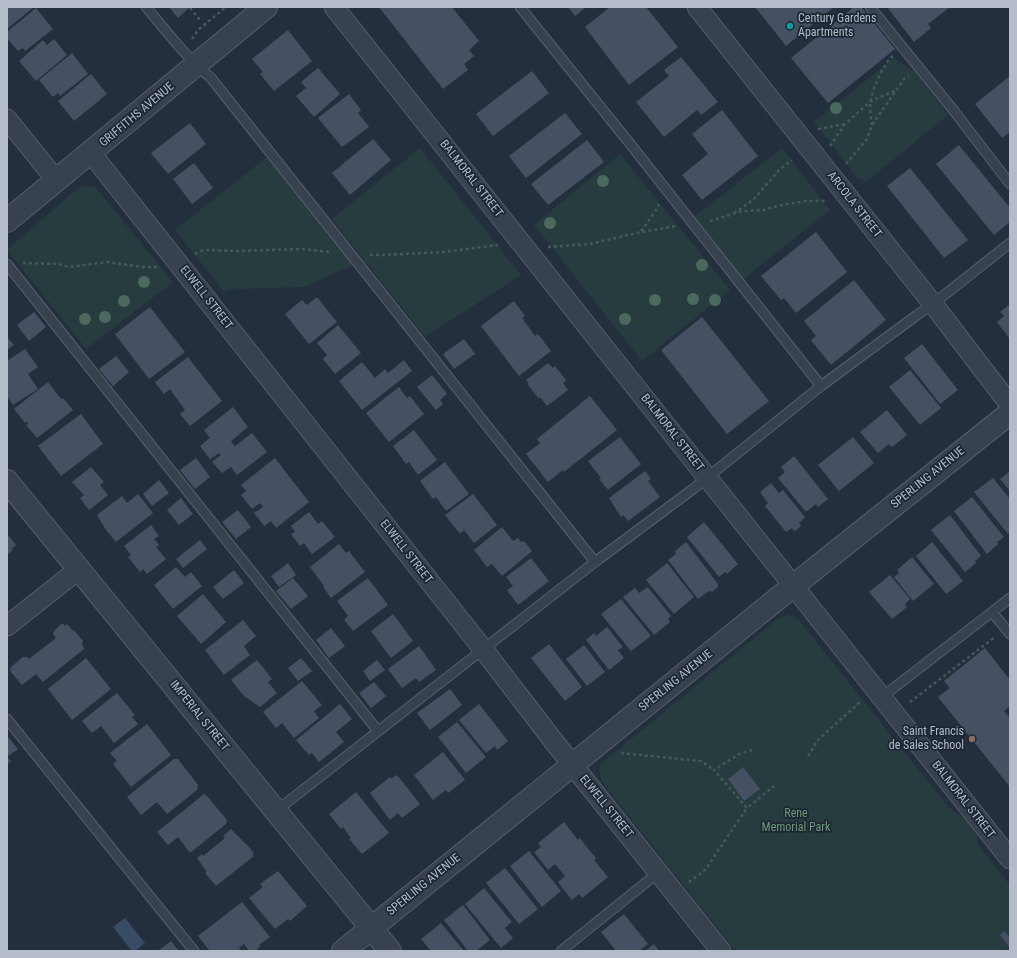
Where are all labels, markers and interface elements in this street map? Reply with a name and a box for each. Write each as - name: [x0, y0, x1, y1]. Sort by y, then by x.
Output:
- place label: Century Gardens Apartments: [798, 12, 876, 40]
- marker: Century Gardens Apartments: [785, 21, 795, 31]
- street label: GRIFFITHS AVENUE: [97, 80, 177, 150]
- street label: BALMORAL STREET: [436, 137, 506, 221]
- street label: ARCOLA STREET: [824, 169, 884, 241]
- street label: ELWELL STREET: [177, 263, 235, 333]
- street label: BALMORAL STREET: [637, 391, 707, 475]
- street label: SPERLING AVENUE: [888, 444, 968, 512]
- street label: ELWELL STREET: [377, 517, 435, 587]
- street label: SPERLING AVENUE: [636, 647, 716, 715]
- street label: IMPERIAL STREET: [166, 678, 232, 754]
- place label: Saint Francis de Sales School: [889, 725, 964, 753]
- marker: Saint Francis de Sales School: [967, 734, 977, 744]
- street label: BALMORAL STREET: [928, 758, 998, 842]
- street label: ELWELL STREET: [576, 772, 636, 842]
- park label: Rene Memorial Park: [762, 807, 830, 835]
- street label: SPERLING AVENUE: [384, 851, 464, 919]

